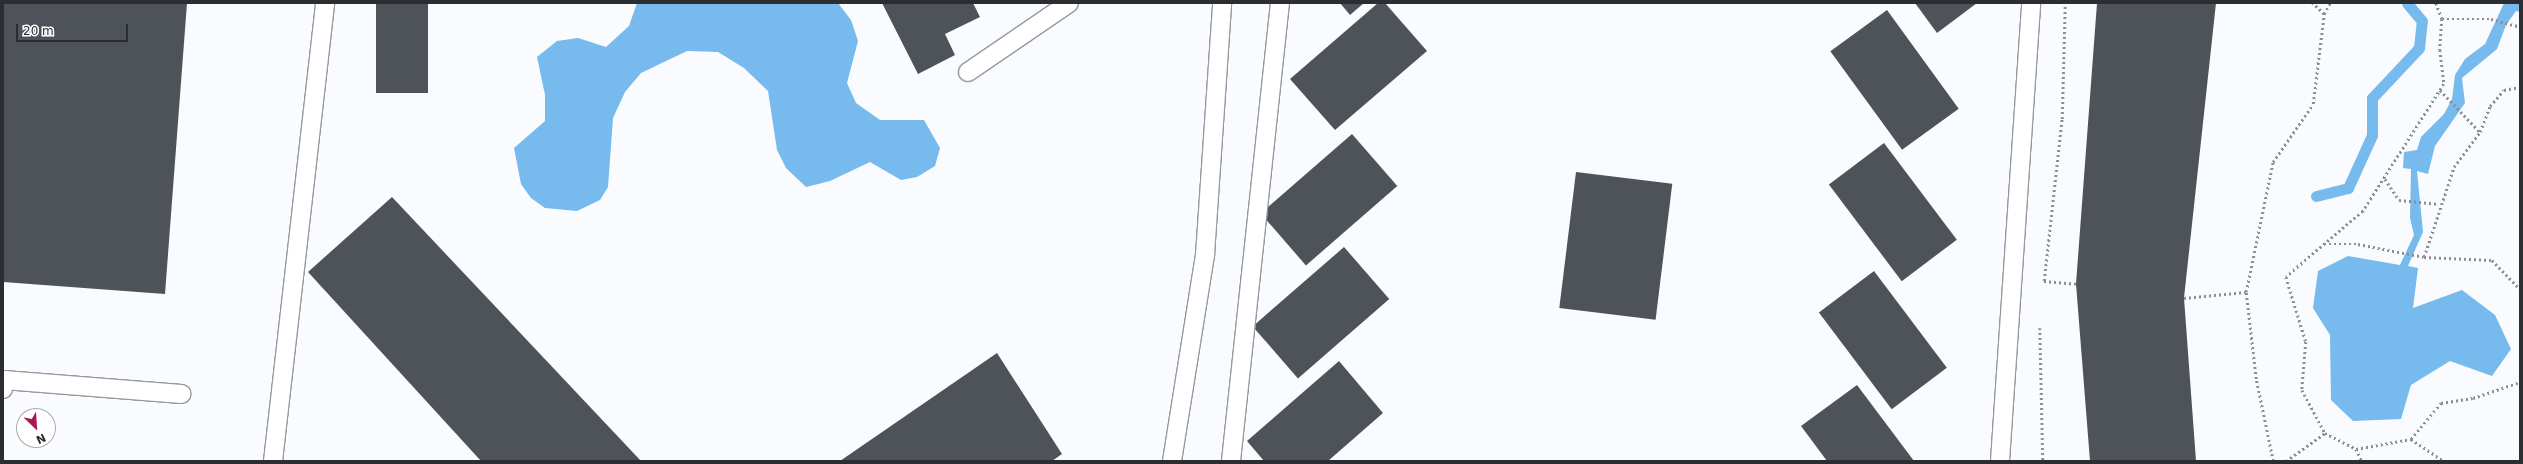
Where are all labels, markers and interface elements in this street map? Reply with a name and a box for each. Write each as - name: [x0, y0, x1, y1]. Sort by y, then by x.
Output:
- scale bar: [18, 16, 130, 42]
- text: 20 m: [23, 24, 54, 38]
- north arrow: [16, 408, 56, 448]
- text: N: [34, 431, 48, 446]

